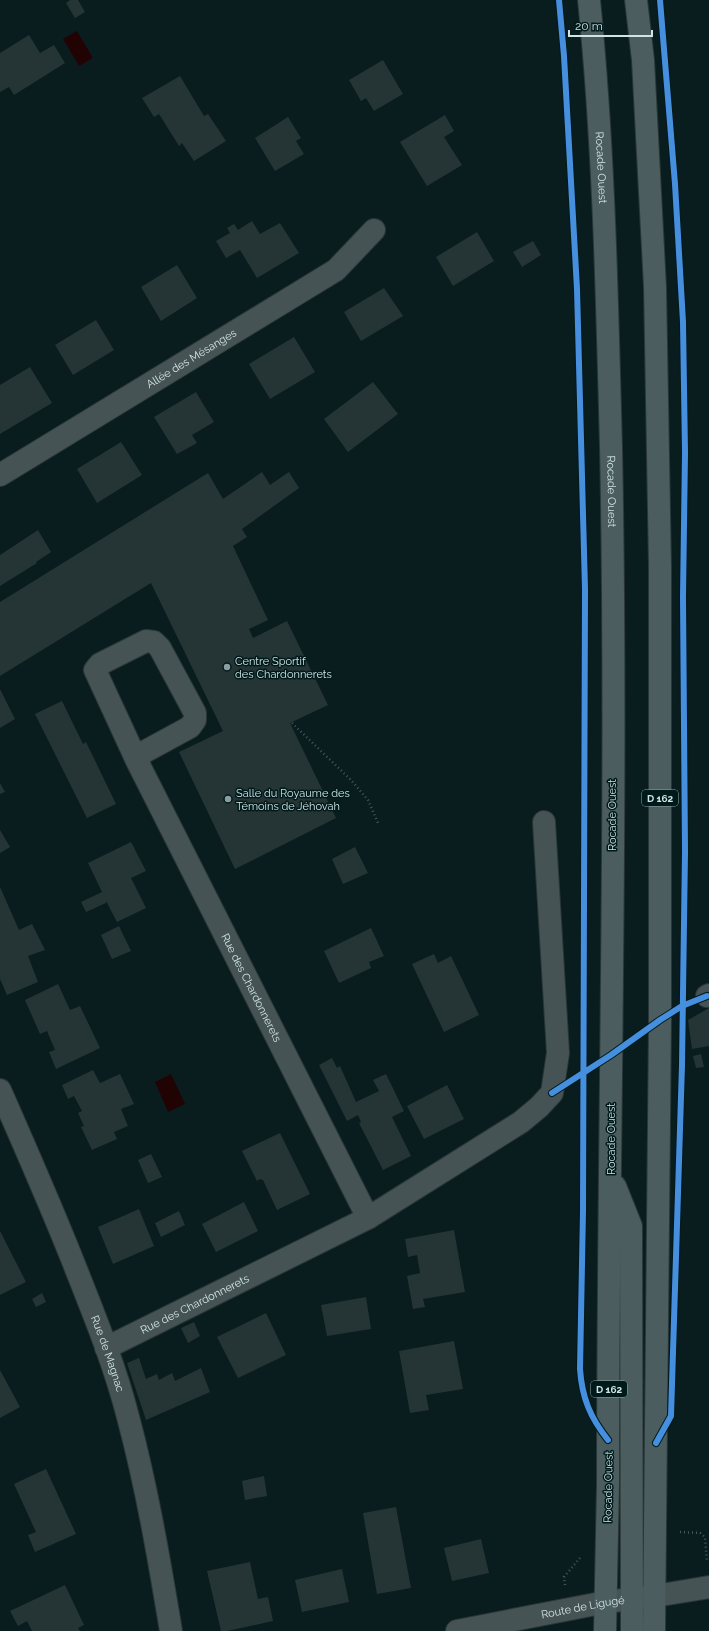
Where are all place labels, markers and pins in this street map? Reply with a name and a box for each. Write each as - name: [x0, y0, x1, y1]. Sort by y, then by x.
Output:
- place label: Centre Sportif des Chardonnerets: [235, 655, 332, 681]
- marker: Centre Sportif des Chardonnerets: [222, 662, 232, 672]
- place label: Salle du Royaume des Témoins de Jéhovah: [236, 787, 350, 813]
- marker: Salle du Royaume des Témoins de Jéhovah: [223, 794, 233, 804]

